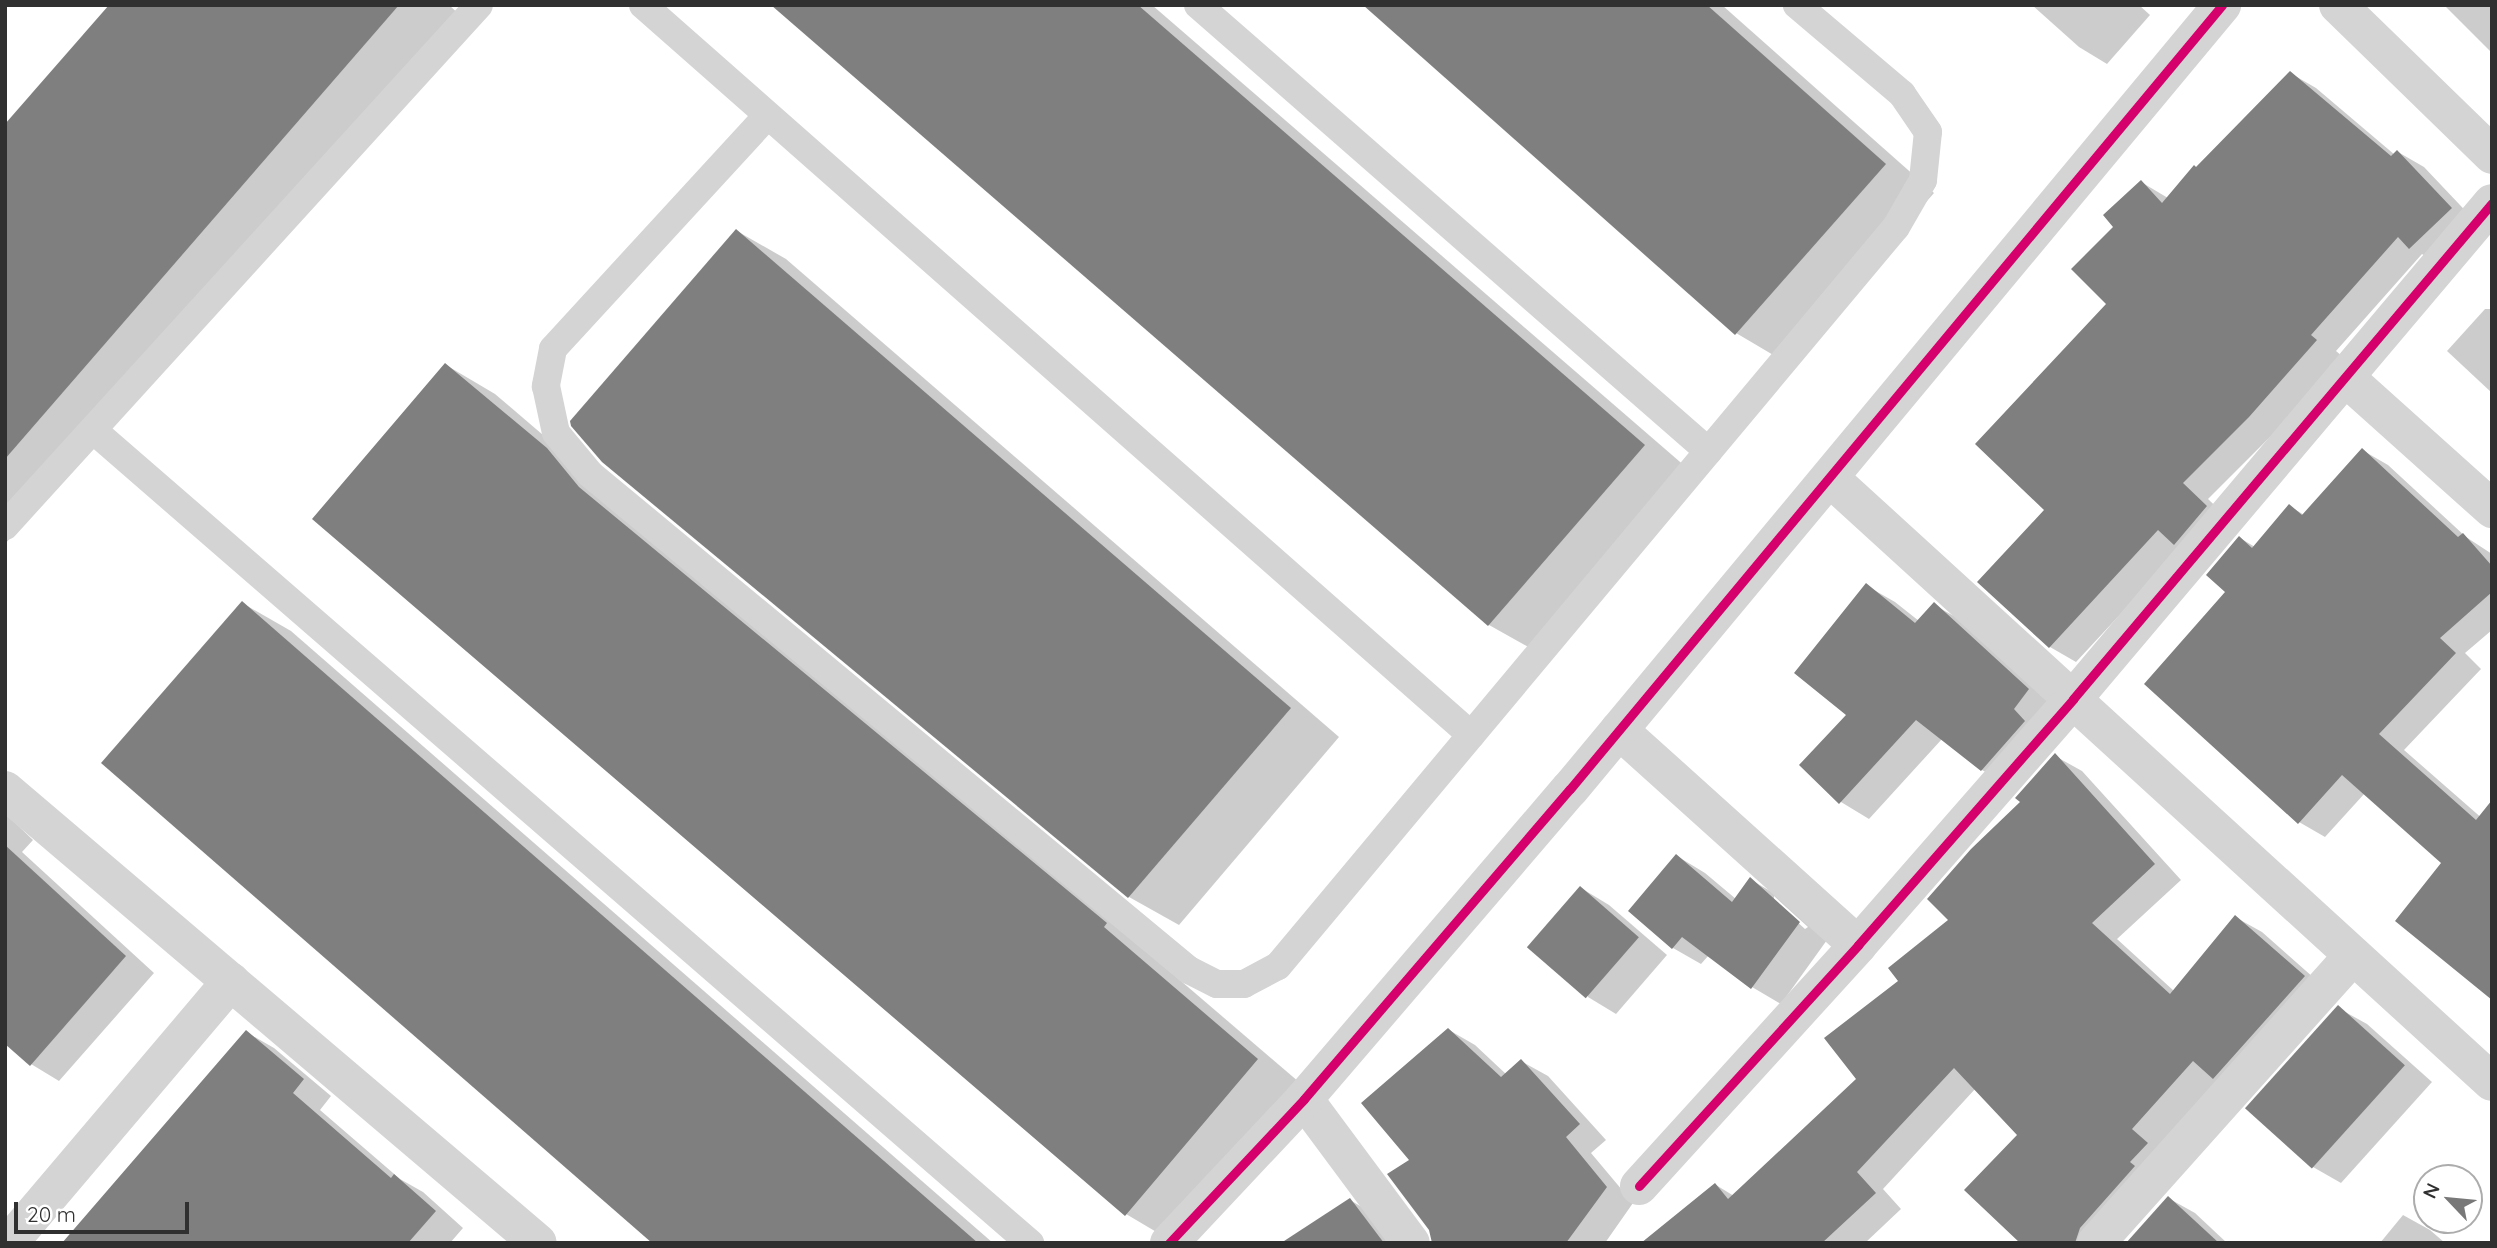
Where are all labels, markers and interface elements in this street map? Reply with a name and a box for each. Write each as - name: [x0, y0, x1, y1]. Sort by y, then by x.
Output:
- north arrow: [2413, 1164, 2483, 1234]
- text: N: [2417, 1179, 2445, 1202]
- scale bar: [18, 1188, 192, 1232]
- text: 20 m: [27, 1201, 76, 1227]

